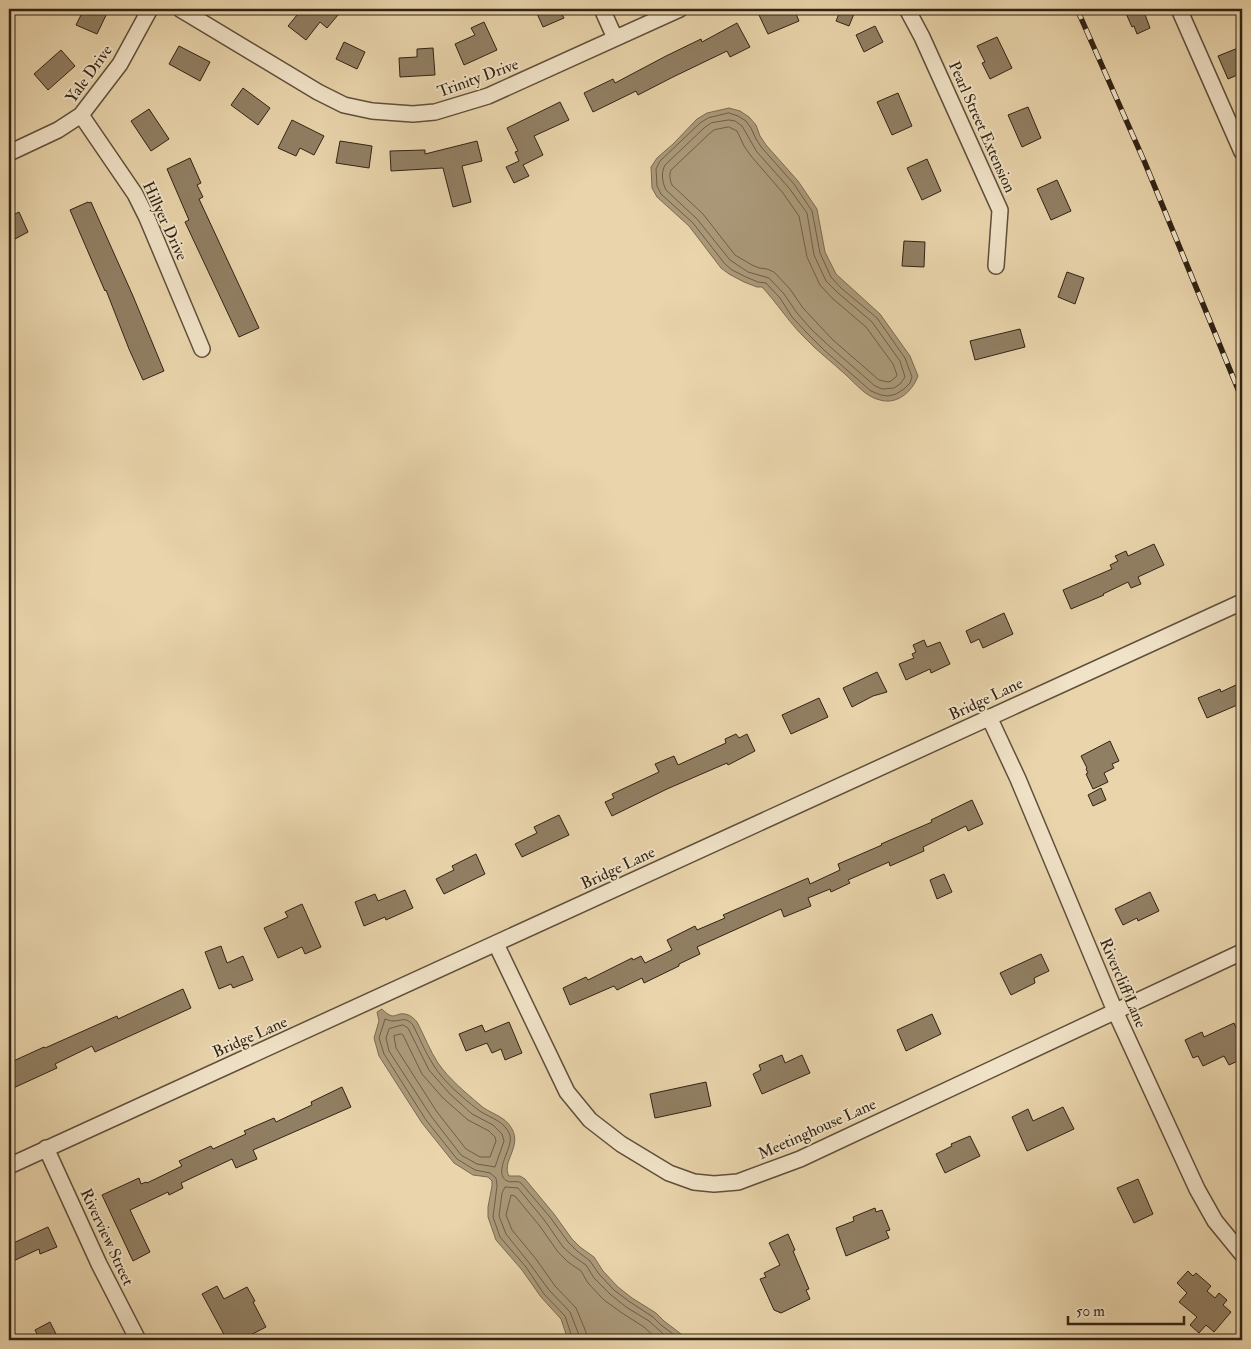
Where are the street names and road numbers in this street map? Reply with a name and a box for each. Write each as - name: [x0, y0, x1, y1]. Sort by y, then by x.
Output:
- street label: Yale Drive: [61, 41, 117, 107]
- street label: Trinity Drive: [435, 54, 522, 102]
- street label: Pearl Street Extension: [944, 58, 1020, 196]
- street label: Hillyer Drive: [138, 178, 192, 264]
- street label: Bridge Lane: [946, 673, 1027, 725]
- street label: Bridge Lane: [578, 842, 659, 894]
- street label: Rivercliff Lane: [1095, 935, 1151, 1031]
- street label: Bridge Lane: [210, 1012, 291, 1062]
- street label: Meetinghouse Lane: [755, 1094, 879, 1164]
- street label: Riverview Street: [76, 1185, 138, 1289]

